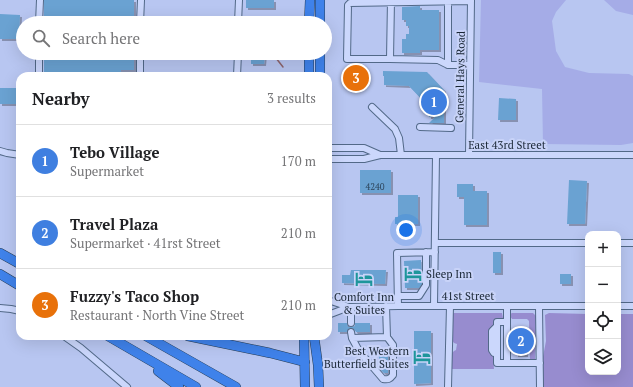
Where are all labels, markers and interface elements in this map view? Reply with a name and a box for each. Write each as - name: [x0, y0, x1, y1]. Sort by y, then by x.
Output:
- search box: [16, 16, 332, 60]
- icon: search: [30, 27, 52, 49]
- text: Search here: [62, 28, 140, 48]
- street label: General Hays Road: [452, 31, 468, 123]
- pin: 3: [343, 63, 369, 93]
- text: Nearby: [32, 87, 90, 110]
- pin: 1: [421, 87, 447, 117]
- text: 3 results: [267, 89, 316, 107]
- street label: East 43rd Street: [468, 138, 546, 152]
- text: Tebo Village: [70, 142, 160, 162]
- text: 1: [41, 152, 49, 170]
- text: 170 m: [281, 152, 316, 170]
- text: Supermarket: [70, 162, 144, 180]
- house number: 4240: [365, 181, 385, 193]
- text: Travel Plaza: [70, 214, 158, 234]
- your location: [396, 220, 416, 240]
- text: 2: [41, 224, 49, 242]
- text: 210 m: [281, 224, 316, 242]
- map controls: [585, 231, 621, 375]
- button: +: [585, 231, 621, 267]
- text: Supermarket · 41rst Street: [70, 234, 221, 252]
- hotel icon: Sleep Inn: [403, 264, 423, 284]
- place label: Sleep Inn: [426, 267, 473, 281]
- button: −: [585, 267, 621, 303]
- hotel icon: Comfort Inn & Suites: [354, 269, 374, 289]
- text: Fuzzy's Taco Shop: [70, 286, 199, 306]
- street label: 41st Street: [442, 289, 494, 303]
- place label: Comfort Inn & Suites: [334, 290, 394, 317]
- text: 3: [41, 296, 49, 314]
- text: 210 m: [281, 296, 316, 314]
- button: locate: [585, 303, 621, 339]
- text: Restaurant · North Vine Street: [70, 306, 244, 324]
- pin: 2: [508, 326, 534, 356]
- button: layers: [585, 339, 621, 375]
- place label: Best Western Butterfield Suites: [324, 344, 409, 371]
- hotel icon: Best Western Butterfield Suites: [412, 347, 432, 367]

